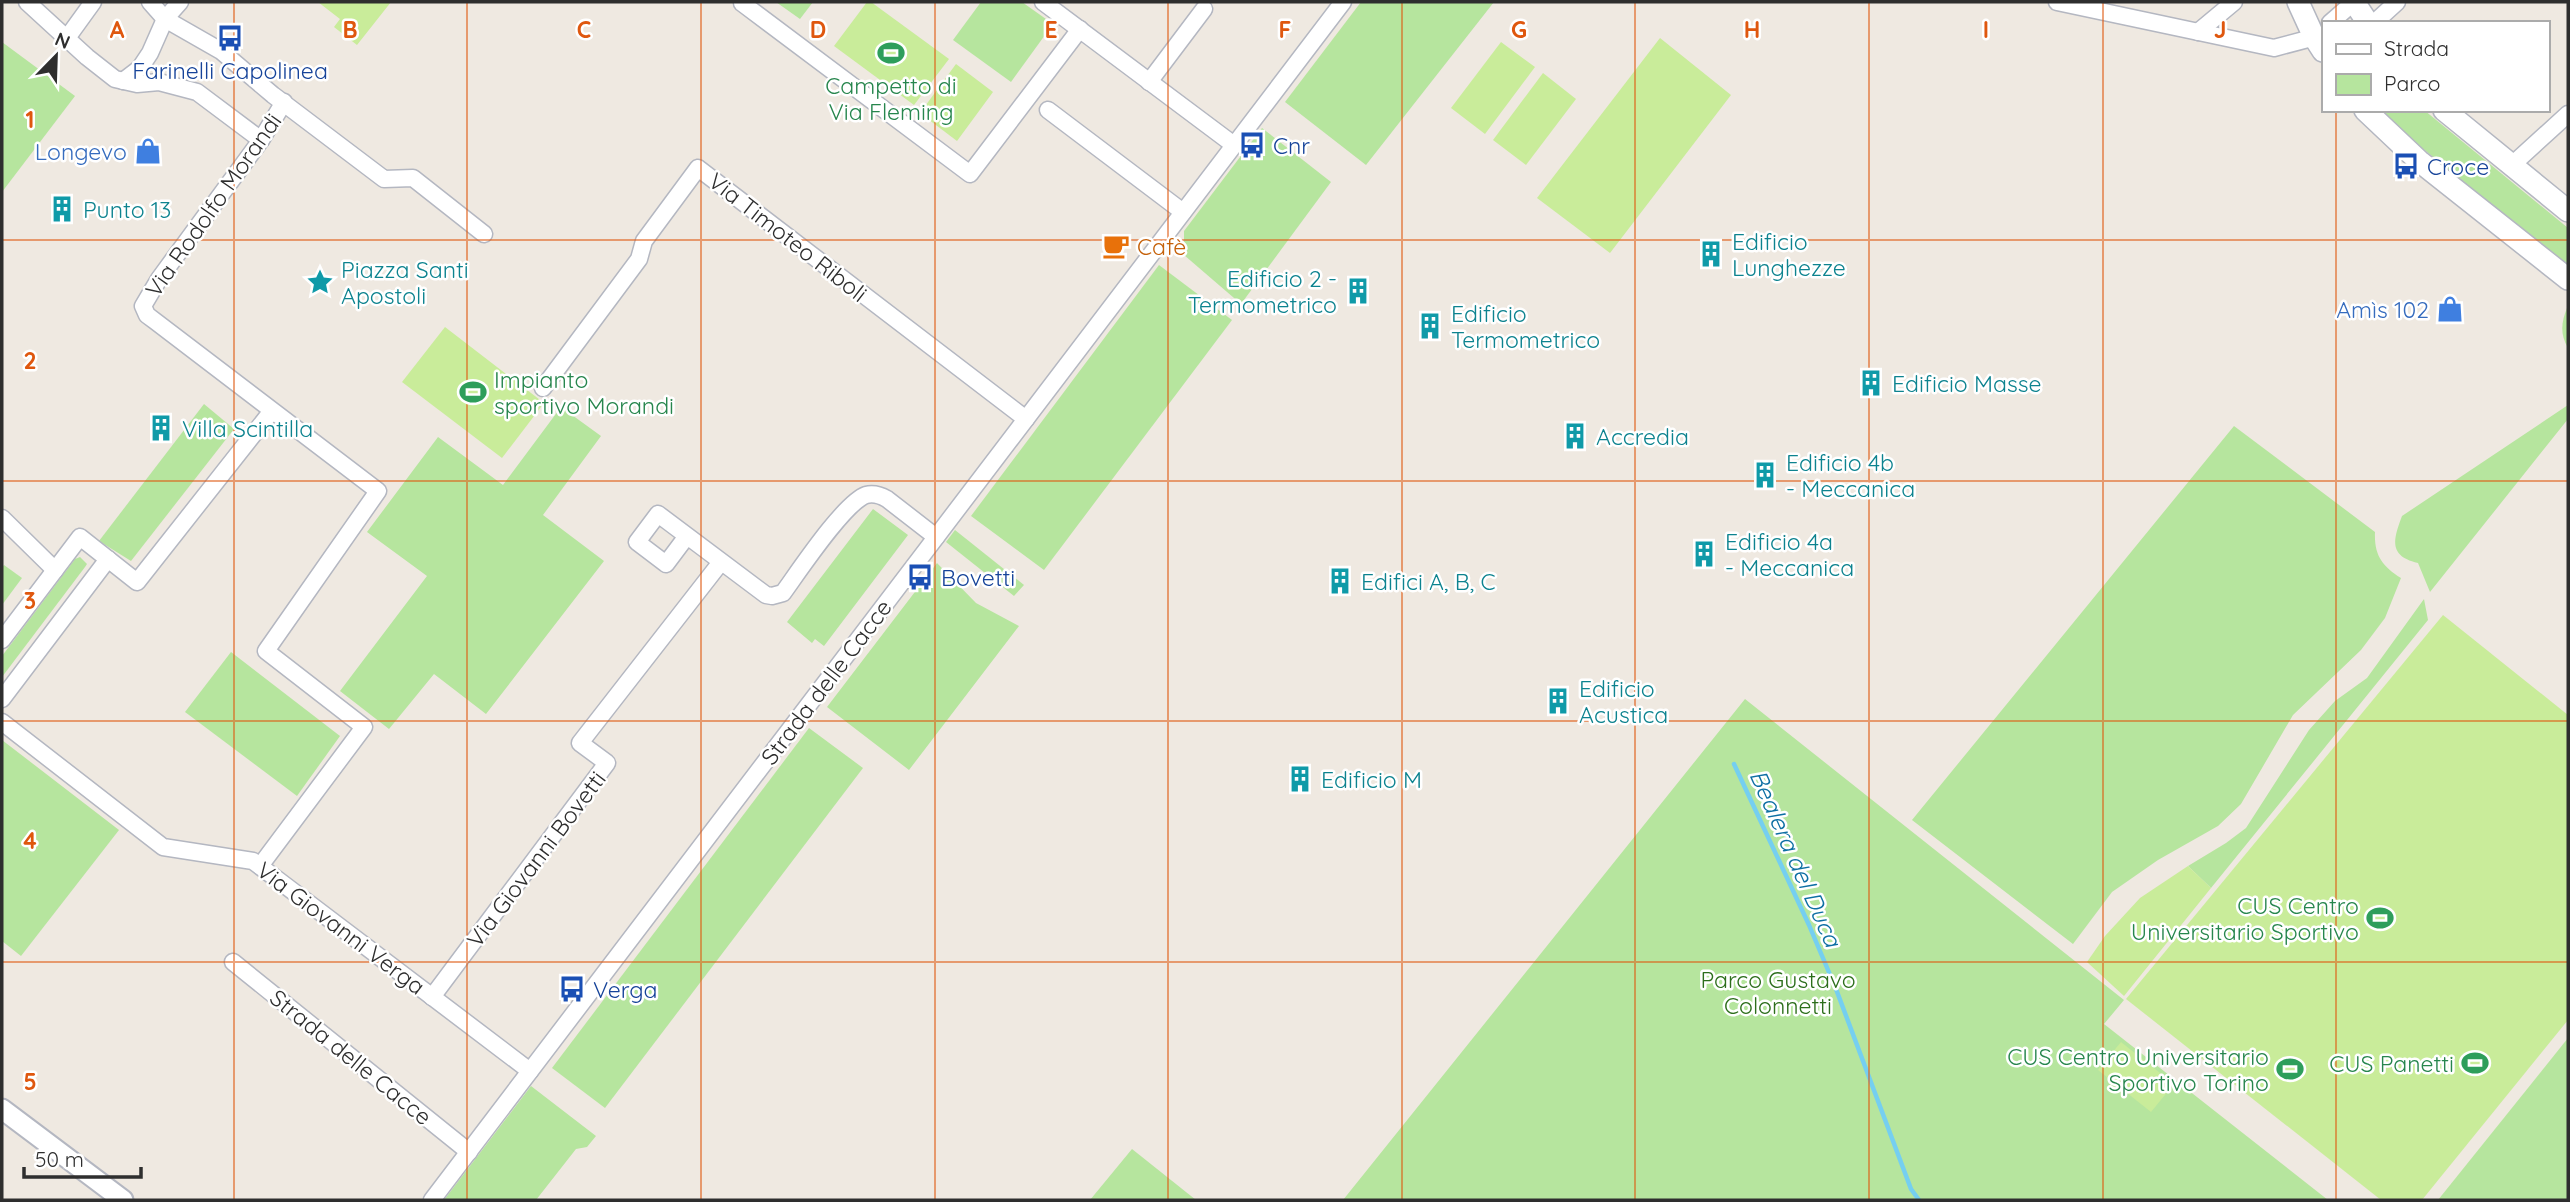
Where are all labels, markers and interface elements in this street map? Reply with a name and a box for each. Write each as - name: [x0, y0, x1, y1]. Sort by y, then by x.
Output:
- text: A: [110, 15, 125, 44]
- text: B: [342, 15, 358, 44]
- text: C: [577, 15, 591, 44]
- text: D: [810, 15, 826, 44]
- text: E: [1044, 15, 1058, 44]
- text: F: [1279, 15, 1291, 44]
- text: G: [1511, 15, 1527, 44]
- text: H: [1744, 15, 1760, 44]
- text: I: [1983, 15, 1989, 44]
- text: J: [2214, 15, 2226, 44]
- north arrow: [21, 21, 91, 91]
- legend: [2322, 21, 2549, 112]
- bus stop icon: Farinelli Capolinea: [215, 23, 245, 53]
- text: N: [52, 27, 74, 54]
- text: Strada: [2384, 35, 2449, 61]
- sports icon: Campetto di Via Fleming: [876, 38, 906, 68]
- place label: Farinelli Capolinea: [132, 56, 328, 85]
- text: Parco: [2384, 70, 2440, 96]
- place label: Campetto di Via Fleming: [825, 71, 957, 126]
- text: 1: [26, 105, 34, 134]
- street label: Via Rodolfo Morandi: [139, 107, 287, 303]
- bus stop icon: Cnr: [1237, 130, 1267, 160]
- place label: Cnr: [1273, 131, 1310, 160]
- shop icon: Longevo: [133, 136, 163, 166]
- place label: Longevo: [35, 137, 127, 166]
- bus stop icon: Croce: [2391, 151, 2421, 181]
- place label: Croce: [2427, 152, 2489, 181]
- street label: Via Timoteo Riboli: [703, 166, 873, 308]
- building icon: Punto 13: [47, 194, 77, 224]
- place label: Punto 13: [83, 195, 171, 224]
- place label: Edificio Lunghezze: [1732, 227, 1846, 282]
- cafe icon: Cafè: [1101, 231, 1131, 261]
- place label: Cafè: [1137, 232, 1186, 261]
- building icon: Edificio Lunghezze: [1696, 239, 1726, 269]
- place label: Piazza Santi Apostoli: [341, 255, 469, 310]
- place label: Edificio 2 - Termometrico: [1188, 264, 1337, 319]
- place icon: Piazza Santi Apostoli: [305, 267, 335, 297]
- building icon: Edificio 2 - Termometrico: [1343, 276, 1373, 306]
- shop icon: Amìs 102: [2435, 294, 2465, 324]
- place label: Amìs 102: [2336, 295, 2429, 324]
- place label: Edificio Termometrico: [1451, 299, 1600, 354]
- building icon: Edificio Termometrico: [1415, 311, 1445, 341]
- text: 2: [23, 346, 37, 375]
- place label: Impianto sportivo Morandi: [494, 365, 674, 420]
- building icon: Edificio Masse: [1856, 368, 1886, 398]
- place label: Edificio Masse: [1892, 369, 2042, 398]
- sports icon: Impianto sportivo Morandi: [458, 377, 488, 407]
- building icon: Villa Scintilla: [146, 413, 176, 443]
- place label: Villa Scintilla: [182, 414, 313, 443]
- building icon: Accredia: [1560, 421, 1590, 451]
- place label: Accredia: [1596, 422, 1689, 451]
- place label: Edificio 4b - Meccanica: [1786, 448, 1915, 503]
- building icon: Edificio 4b - Meccanica: [1750, 460, 1780, 490]
- place label: Edificio 4a - Meccanica: [1725, 527, 1854, 582]
- building icon: Edificio 4a - Meccanica: [1689, 539, 1719, 569]
- bus stop icon: Bovetti: [905, 562, 935, 592]
- place label: Bovetti: [941, 563, 1015, 592]
- building icon: Edifici A, B, C: [1325, 566, 1355, 596]
- place label: Edifici A, B, C: [1361, 567, 1495, 596]
- text: 3: [24, 586, 36, 615]
- street label: Strada delle Cacce: [754, 594, 898, 770]
- place label: Edificio Acustica: [1579, 674, 1668, 729]
- building icon: Edificio Acustica: [1543, 686, 1573, 716]
- building icon: Edificio M: [1285, 764, 1315, 794]
- street label: Via Giovanni Bovetti: [460, 765, 612, 953]
- place label: Edificio M: [1321, 765, 1422, 794]
- water label: Bealera del Duca: [1744, 765, 1849, 953]
- text: 4: [23, 826, 37, 855]
- street label: Via Giovanni Verga: [251, 855, 431, 1001]
- place label: CUS Centro Universitario Sportivo: [2131, 891, 2359, 946]
- sports icon: CUS Centro Universitario Sportivo: [2365, 903, 2395, 933]
- park label: Parco Gustavo Colonnetti: [1700, 965, 1856, 1020]
- bus stop icon: Verga: [557, 974, 587, 1004]
- place label: Verga: [593, 975, 657, 1004]
- street label: Strada delle Cacce: [264, 983, 438, 1131]
- place label: CUS Centro Universitario Sportivo Torino: [2007, 1042, 2269, 1097]
- sports icon: CUS Panetti: [2460, 1048, 2490, 1078]
- place label: CUS Panetti: [2329, 1049, 2454, 1078]
- sports icon: CUS Centro Universitario Sportivo Torino: [2275, 1054, 2305, 1084]
- text: 5: [23, 1067, 37, 1096]
- scale bar: [24, 1136, 142, 1180]
- text: 50 m: [35, 1146, 84, 1172]

